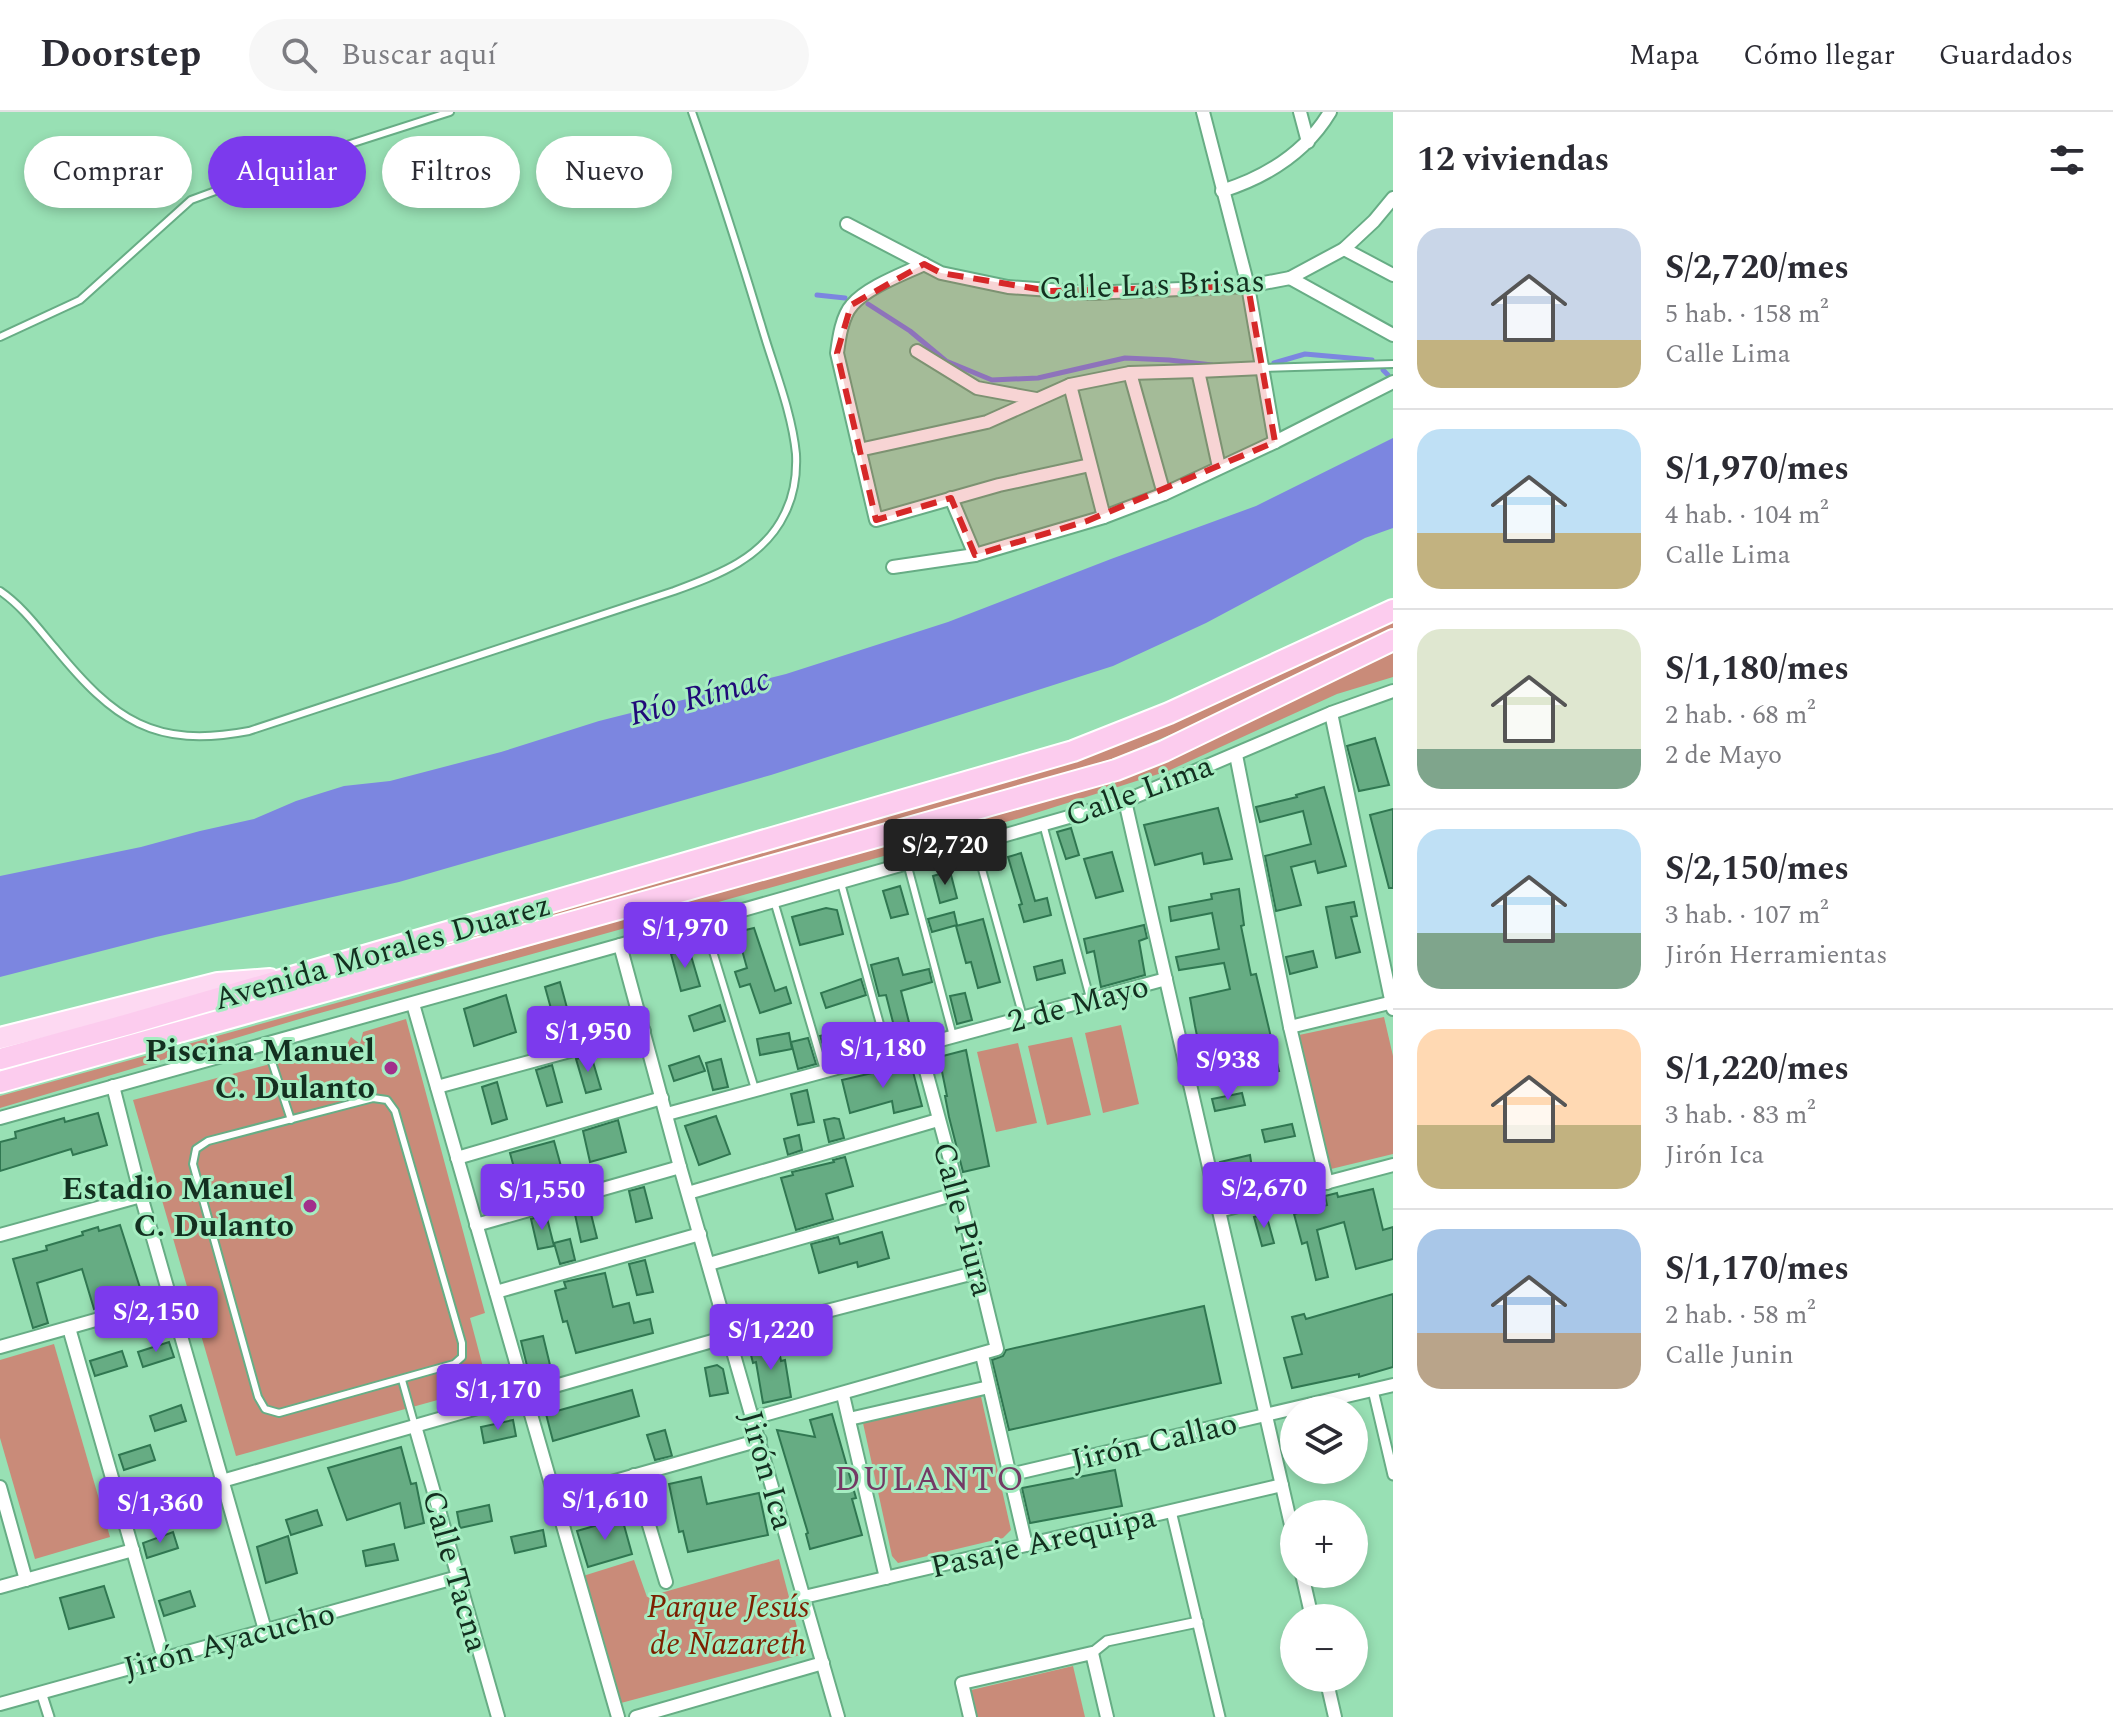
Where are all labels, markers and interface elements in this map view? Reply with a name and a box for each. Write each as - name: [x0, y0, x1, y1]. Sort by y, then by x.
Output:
- search box: [249, 19, 809, 91]
- text: Doorstep: [40, 26, 201, 84]
- text: Buscar aquí: [341, 32, 497, 78]
- icon: search: [277, 33, 321, 77]
- text: Mapa: [1629, 34, 1699, 77]
- text: Cómo llegar: [1743, 34, 1895, 77]
- text: Guardados: [1939, 34, 2073, 77]
- text: 12 viviendas: [1417, 134, 1609, 186]
- chip: Comprar: [24, 136, 192, 208]
- chip: Alquilar: [208, 136, 366, 208]
- chip: Filtros: [382, 136, 520, 208]
- chip: Nuevo: [536, 136, 672, 208]
- icon: filters: [2045, 138, 2089, 182]
- text: S/2,720/mes: [1665, 242, 1849, 294]
- street label: Calle Las Brisas: [1038, 257, 1266, 314]
- icon: home: [1481, 260, 1577, 356]
- text: 5 hab. · 158 m²: [1665, 294, 1828, 334]
- text: Calle Lima: [1665, 334, 1790, 374]
- text: S/1,970/mes: [1665, 443, 1849, 495]
- icon: home: [1481, 461, 1577, 557]
- text: 4 hab. · 104 m²: [1665, 495, 1828, 535]
- text: Calle Lima: [1665, 535, 1790, 575]
- text: S/1,180/mes: [1665, 643, 1849, 695]
- water label: Río Rímac: [623, 653, 776, 741]
- icon: home: [1481, 661, 1577, 757]
- text: 2 hab. · 68 m²: [1665, 695, 1815, 735]
- text: 2 de Mayo: [1665, 735, 1782, 775]
- street label: Calle Lima: [1059, 742, 1221, 841]
- pin: S/2,720: [871, 819, 1019, 887]
- text: S/2,720: [902, 825, 988, 865]
- text: S/2,150/mes: [1665, 843, 1849, 895]
- icon: home: [1481, 861, 1577, 957]
- street label: Avenida Morales Duarez: [208, 881, 557, 1024]
- text: 3 hab. · 107 m²: [1665, 895, 1828, 935]
- pin: S/1,970: [611, 902, 759, 970]
- text: S/1,970: [642, 908, 728, 948]
- text: Jirón Herramientas: [1665, 935, 1888, 975]
- street label: 2 de Mayo: [1002, 962, 1154, 1047]
- pin: S/1,950: [514, 1006, 662, 1074]
- text: S/1,950: [545, 1012, 631, 1052]
- pin: S/1,180: [809, 1022, 957, 1090]
- place label: Piscina Manuel C. Dulanto: [145, 1027, 375, 1113]
- text: S/1,180: [840, 1028, 926, 1068]
- pin: S/938: [1172, 1034, 1284, 1102]
- text: S/938: [1195, 1040, 1261, 1080]
- text: S/1,220/mes: [1665, 1043, 1849, 1095]
- marker: Piscina Manuel C. Dulanto: [382, 1059, 400, 1077]
- icon: home: [1481, 1061, 1577, 1157]
- text: 3 hab. · 83 m²: [1665, 1095, 1815, 1135]
- text: Jirón Ica: [1665, 1135, 1764, 1175]
- street label: Calle Piura: [918, 1137, 1007, 1302]
- pin: S/2,670: [1190, 1162, 1338, 1230]
- pin: S/1,550: [468, 1164, 616, 1232]
- place label: Estadio Manuel C. Dulanto: [61, 1165, 294, 1251]
- text: S/2,670: [1221, 1168, 1307, 1208]
- text: S/1,550: [499, 1170, 585, 1210]
- marker: Estadio Manuel C. Dulanto: [301, 1197, 319, 1215]
- text: S/1,170/mes: [1665, 1243, 1849, 1295]
- icon: home: [1481, 1261, 1577, 1357]
- pin: S/2,150: [82, 1286, 230, 1354]
- text: S/2,150: [113, 1292, 199, 1332]
- text: 2 hab. · 58 m²: [1665, 1295, 1815, 1335]
- pin: S/1,220: [697, 1304, 845, 1372]
- text: S/1,220: [728, 1310, 814, 1350]
- text: Calle Junin: [1665, 1335, 1794, 1375]
- pin: S/1,170: [424, 1364, 572, 1432]
- text: S/1,170: [455, 1370, 541, 1410]
- map controls: [1280, 1396, 1368, 1692]
- button: layers: [1280, 1396, 1368, 1484]
- street label: Jirón Callao: [1066, 1400, 1242, 1485]
- street label: Jirón Ica: [726, 1405, 807, 1536]
- district label: DULANTO: [834, 1454, 1026, 1506]
- pin: S/1,610: [531, 1474, 679, 1542]
- pin: S/1,360: [86, 1477, 234, 1545]
- text: S/1,610: [562, 1480, 648, 1520]
- text: S/1,360: [117, 1483, 203, 1523]
- street label: Calle Tacna: [408, 1485, 501, 1658]
- street label: Pasaje Arequipa: [926, 1493, 1161, 1592]
- button: +: [1280, 1500, 1368, 1588]
- park label: Parque Jesús de Nazareth: [647, 1583, 809, 1669]
- street label: Jirón Ayacucho: [118, 1590, 341, 1693]
- button: −: [1280, 1604, 1368, 1692]

